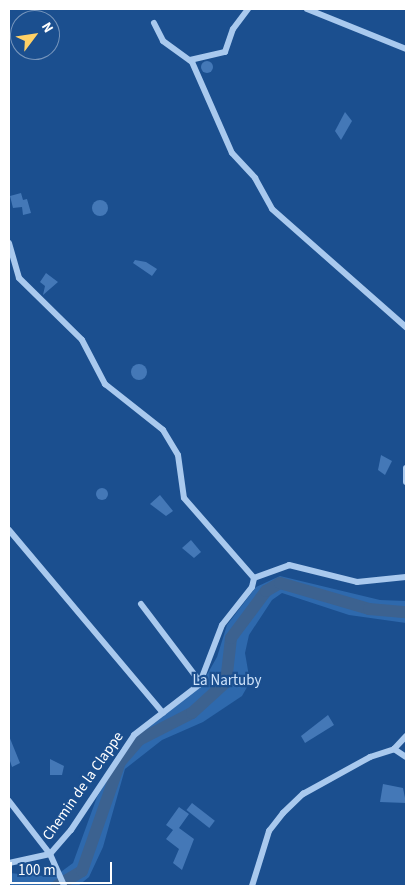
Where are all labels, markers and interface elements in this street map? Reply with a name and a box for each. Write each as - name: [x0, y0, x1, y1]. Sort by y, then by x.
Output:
- north arrow: [10, 10, 60, 60]
- text: N: [36, 19, 58, 37]
- park label: La Nartuby: [193, 672, 261, 690]
- street label: Chemin de la Clappe: [39, 728, 127, 844]
- scale bar: [12, 852, 115, 884]
- text: 100 m: [18, 860, 56, 881]

